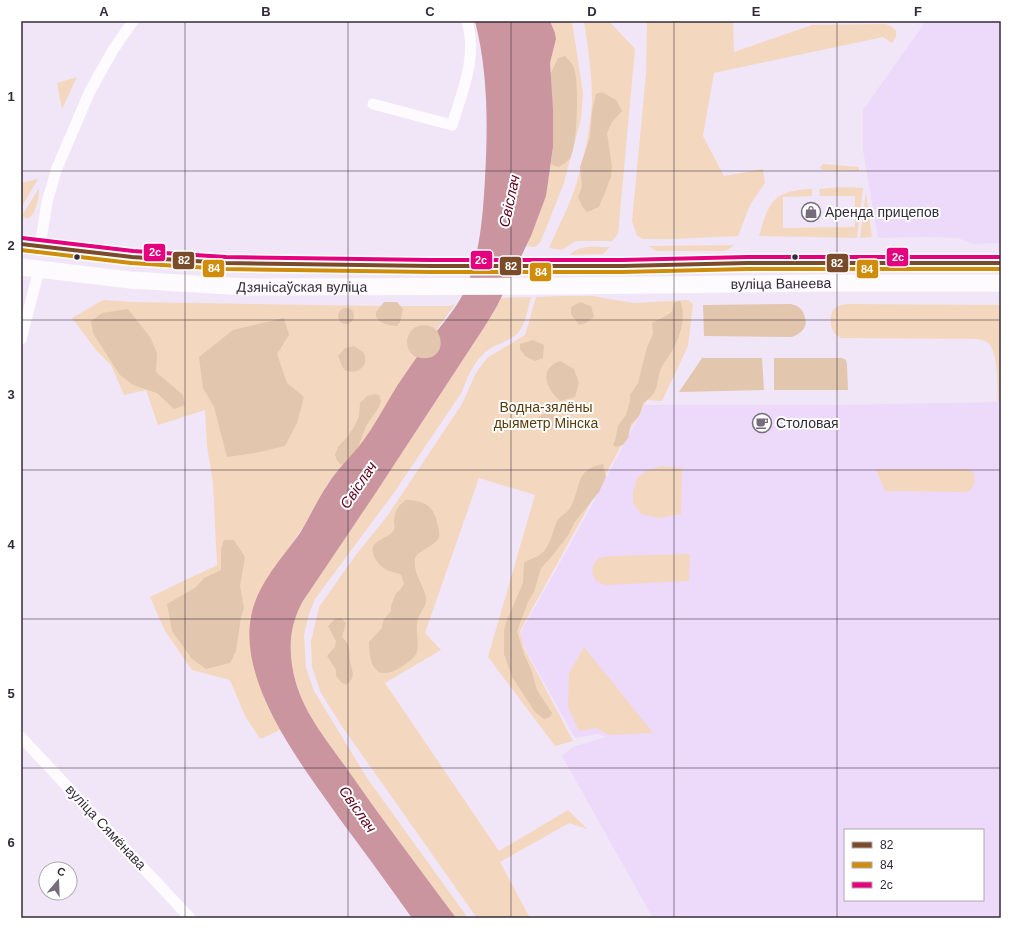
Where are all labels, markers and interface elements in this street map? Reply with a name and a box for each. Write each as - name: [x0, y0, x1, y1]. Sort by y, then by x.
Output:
- text: A: [99, 4, 109, 19]
- text: B: [261, 4, 271, 19]
- text: C: [425, 4, 435, 19]
- text: D: [587, 4, 597, 19]
- text: E: [752, 4, 761, 19]
- text: F: [914, 4, 922, 19]
- text: 1: [7, 89, 15, 104]
- water label: Свіслач: [495, 173, 523, 229]
- shop icon: Аренда прицепов: [800, 201, 822, 223]
- place label: Аренда прицепов: [825, 204, 939, 220]
- text: 2: [7, 238, 15, 253]
- line badge: 2с: [143, 243, 166, 262]
- text: 2с: [149, 246, 161, 258]
- line badge: 2с: [886, 247, 909, 267]
- line badge: 2с: [470, 250, 493, 270]
- line badge: 82: [172, 251, 195, 270]
- text: 2с: [892, 251, 904, 263]
- unlabelled marker: [72, 252, 82, 262]
- unlabelled marker: [790, 252, 800, 262]
- line badge: 82: [826, 253, 849, 273]
- text: 82: [178, 254, 190, 266]
- text: 2с: [475, 254, 487, 266]
- line badge: 82: [499, 256, 522, 276]
- text: 82: [831, 257, 843, 269]
- line badge: 84: [202, 259, 225, 278]
- line badge: 84: [856, 259, 879, 279]
- text: 82: [505, 260, 517, 272]
- text: 84: [208, 262, 221, 274]
- line badge: 84: [529, 262, 552, 282]
- text: 84: [861, 263, 874, 275]
- text: 84: [535, 266, 548, 278]
- street label: вуліца Ванеева: [731, 275, 831, 292]
- street label: Дзянісаўская вуліца: [236, 278, 367, 295]
- text: 3: [7, 387, 15, 402]
- park label: Водна-зялёны дыяметр Мінска: [494, 399, 598, 431]
- cafe icon: Столовая: [751, 412, 773, 434]
- place label: Столовая: [776, 415, 839, 431]
- water label: Свіслач: [336, 458, 380, 512]
- text: 4: [7, 537, 15, 552]
- text: 5: [7, 686, 15, 701]
- street label: вуліца Сямёнава: [62, 781, 150, 873]
- water label: Свіслач: [336, 782, 380, 836]
- legend: [844, 829, 984, 901]
- text: 6: [7, 835, 15, 850]
- text: 82: [880, 838, 894, 852]
- text: 84: [880, 858, 894, 872]
- north arrow: [38, 861, 78, 901]
- text: 2с: [880, 878, 893, 892]

